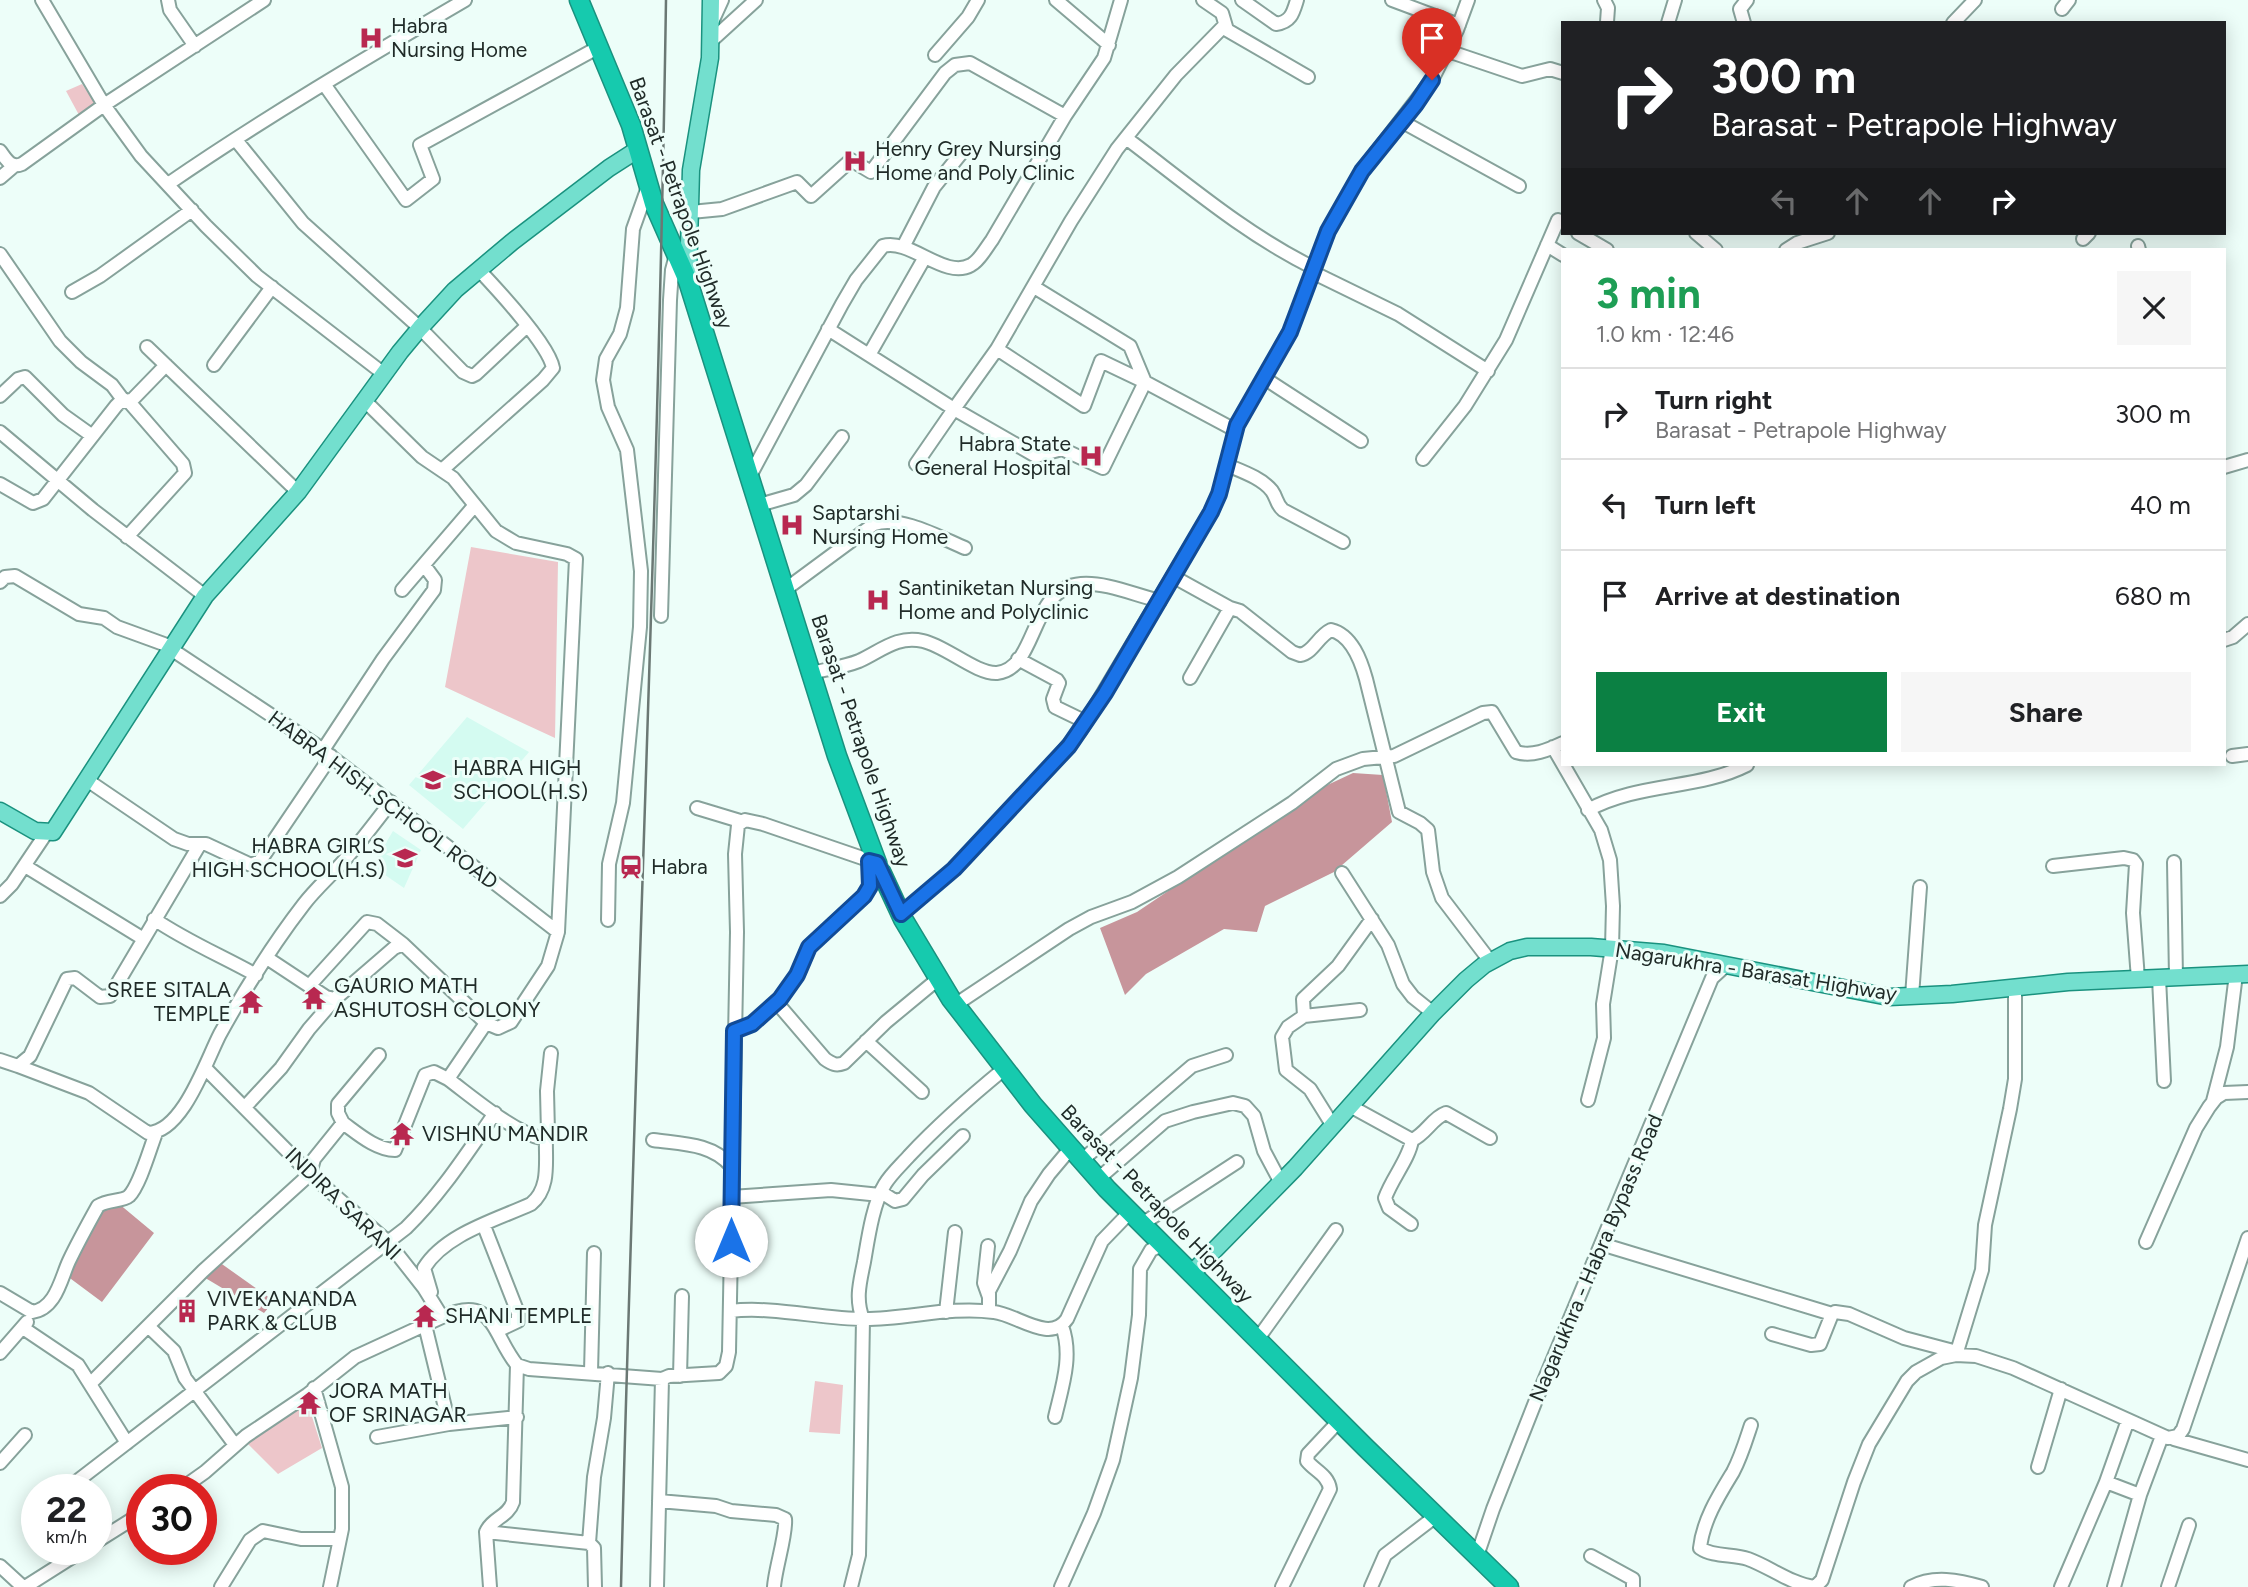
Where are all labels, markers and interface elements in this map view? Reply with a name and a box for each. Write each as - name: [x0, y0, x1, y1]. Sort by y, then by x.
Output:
- pin: [1402, 8, 1462, 80]
- place label: Habra Nursing Home: [391, 13, 527, 62]
- icon: arrive: [1413, 19, 1451, 57]
- hospital icon: Habra Nursing Home: [357, 24, 385, 52]
- text: 300 m: [1711, 46, 1856, 105]
- icon: right: [1596, 49, 1687, 140]
- street label: Barasat - Petrapole Highway: [624, 73, 739, 332]
- text: Barasat - Petrapole Highway: [1711, 106, 2117, 144]
- place label: Henry Grey Nursing Home and Poly Clinic: [875, 136, 1075, 185]
- hospital icon: Henry Grey Nursing Home and Poly Clinic: [841, 147, 869, 175]
- icon: left: [1765, 182, 1803, 220]
- icon: ahead: [1838, 182, 1876, 220]
- icon: ahead: [1911, 182, 1949, 220]
- icon: right: [1984, 182, 2022, 220]
- text: 3 min: [1596, 268, 1701, 319]
- button: close: [2117, 271, 2191, 345]
- text: 1.0 km · 12:46: [1596, 320, 1734, 348]
- text: Turn right: [1655, 384, 1772, 416]
- icon: right: [1596, 395, 1634, 433]
- text: 300 m: [2115, 398, 2191, 430]
- text: Barasat - Petrapole Highway: [1655, 416, 1947, 444]
- place label: Habra State General Hospital: [915, 431, 1071, 480]
- hospital icon: Habra State General Hospital: [1077, 442, 1105, 470]
- icon: left: [1596, 486, 1634, 524]
- text: Turn left: [1655, 489, 1756, 521]
- text: 40 m: [2130, 489, 2191, 521]
- place label: Saptarshi Nursing Home: [812, 500, 948, 549]
- hospital icon: Saptarshi Nursing Home: [778, 511, 806, 539]
- place label: Santiniketan Nursing Home and Polyclinic: [898, 575, 1093, 624]
- icon: arrive: [1596, 577, 1634, 615]
- text: Arrive at destination: [1655, 580, 1900, 612]
- text: 680 m: [2115, 580, 2191, 612]
- hospital icon: Santiniketan Nursing Home and Polyclinic: [864, 586, 892, 614]
- street label: Barasat - Petrapole Highway: [806, 611, 917, 871]
- button: Exit: [1596, 672, 1887, 752]
- button: Share: [1901, 672, 2191, 752]
- street label: HABRA HISH SCHOOL ROAD: [263, 705, 503, 894]
- place label: HABRA HIGH SCHOOL(H.S): [453, 755, 588, 804]
- school or university icon: HABRA HIGH SCHOOL(H.S): [419, 766, 447, 794]
- place label: HABRA GIRLS HIGH SCHOOL(H.S): [191, 833, 385, 882]
- school or university icon: HABRA GIRLS HIGH SCHOOL(H.S): [391, 844, 419, 872]
- station icon: Habra: [617, 853, 645, 881]
- place label: Habra: [651, 854, 708, 879]
- street label: Nagarukhra - Barasat Highway: [1613, 937, 1899, 1006]
- place label: GAURIO MATH ASHUTOSH COLONY: [334, 973, 541, 1022]
- place label: SREE SITALA TEMPLE: [107, 977, 231, 1026]
- temple icon: GAURIO MATH ASHUTOSH COLONY: [300, 984, 328, 1012]
- temple icon: SREE SITALA TEMPLE: [237, 988, 265, 1016]
- street label: Barasat - Petrapole Highway: [1056, 1099, 1259, 1308]
- street label: Nagarukhra - Habra Bypass Road: [1524, 1110, 1668, 1405]
- temple icon: VISHNU MANDIR: [388, 1120, 416, 1148]
- place label: VISHNU MANDIR: [422, 1121, 589, 1146]
- street label: INDIRA SARANI: [280, 1142, 406, 1265]
- position arrow: [694, 1204, 768, 1278]
- place label: VIVEKANANDA PARK & CLUB: [207, 1286, 357, 1335]
- building icon: VIVEKANANDA PARK & CLUB: [173, 1297, 201, 1325]
- temple icon: SHANI TEMPLE: [411, 1302, 439, 1330]
- place label: SHANI TEMPLE: [445, 1303, 592, 1328]
- place label: JORA MATH OF SRINAGAR: [329, 1378, 467, 1427]
- temple icon: JORA MATH OF SRINAGAR: [295, 1389, 323, 1417]
- speed limit sign: 30: [126, 1474, 217, 1565]
- text: 22: [46, 1489, 87, 1531]
- text: km/h: [46, 1526, 87, 1548]

